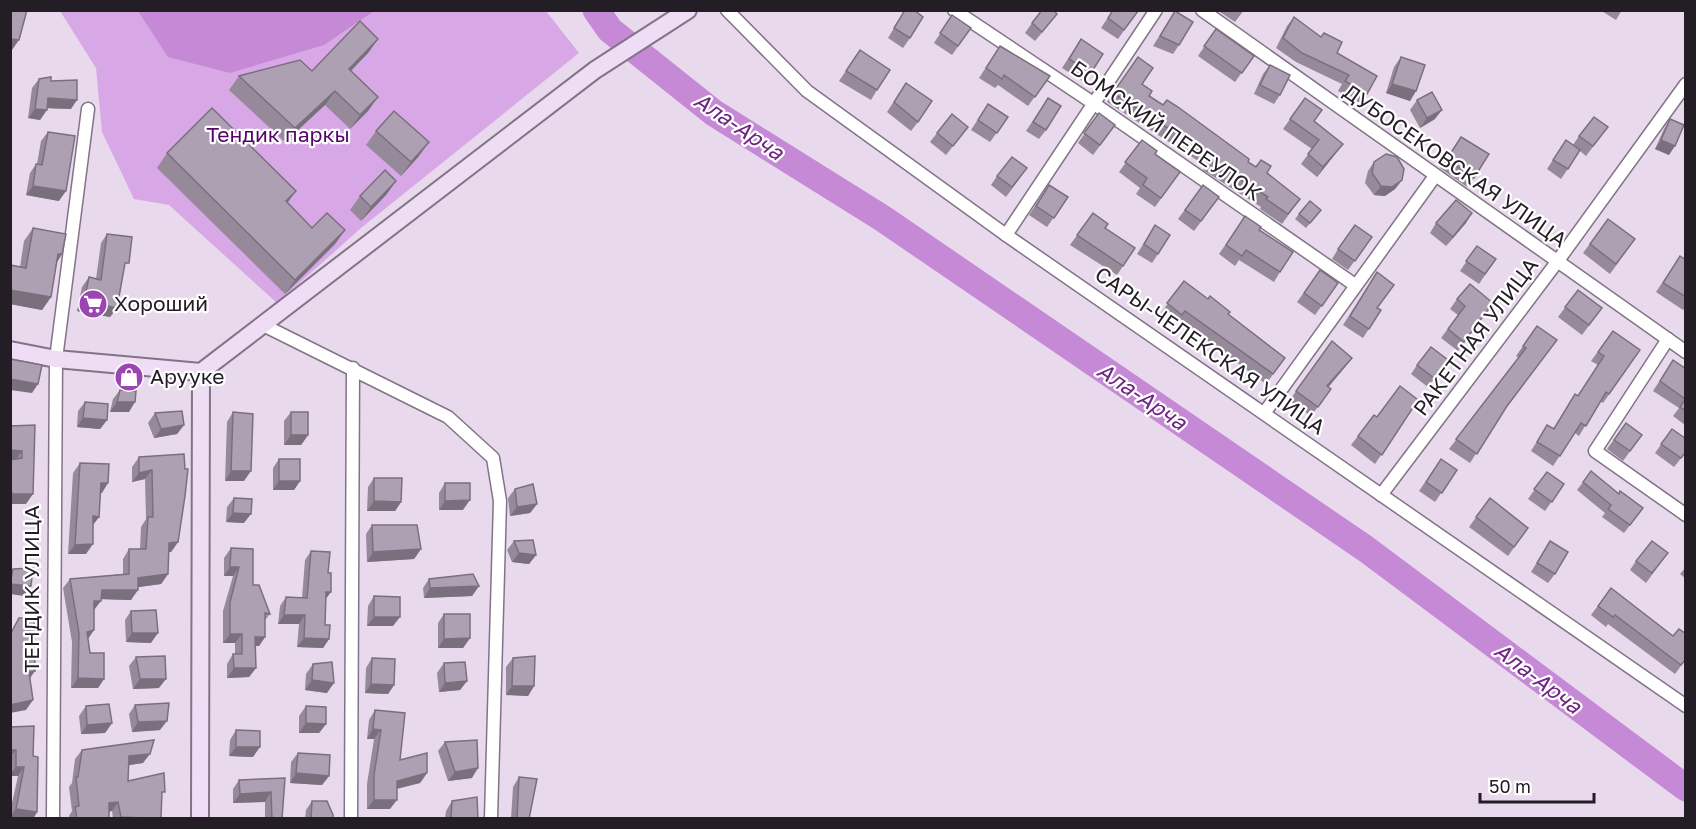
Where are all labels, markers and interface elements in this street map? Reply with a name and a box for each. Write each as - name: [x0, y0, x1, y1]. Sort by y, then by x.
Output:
- street label: БОМСКИЙ ПЕРЕУЛОК: [1066, 54, 1267, 206]
- street label: ДУБОСЕКОВСКАЯ УЛИЦА: [1339, 78, 1572, 252]
- water label: Ала-Арча: [690, 86, 790, 166]
- park label: Тендик паркы: [206, 121, 350, 147]
- street label: РАКЕТНАЯ УЛИЦА: [1407, 252, 1543, 421]
- street label: САРЫ-ЧЕЛЕКСКАЯ УЛИЦА: [1090, 261, 1331, 440]
- supermarket icon: Хороший: [77, 288, 109, 320]
- place label: Хороший: [114, 290, 208, 316]
- water label: Ала-Арча: [1093, 356, 1193, 436]
- shop icon: Арууке: [113, 361, 145, 393]
- place label: Арууке: [150, 363, 225, 389]
- street label: ТЕНДИК УЛИЦА: [18, 505, 44, 673]
- water label: Ала-Арча: [1490, 636, 1588, 720]
- scale bar: [1480, 766, 1594, 804]
- text: 50 m: [1489, 775, 1531, 797]

